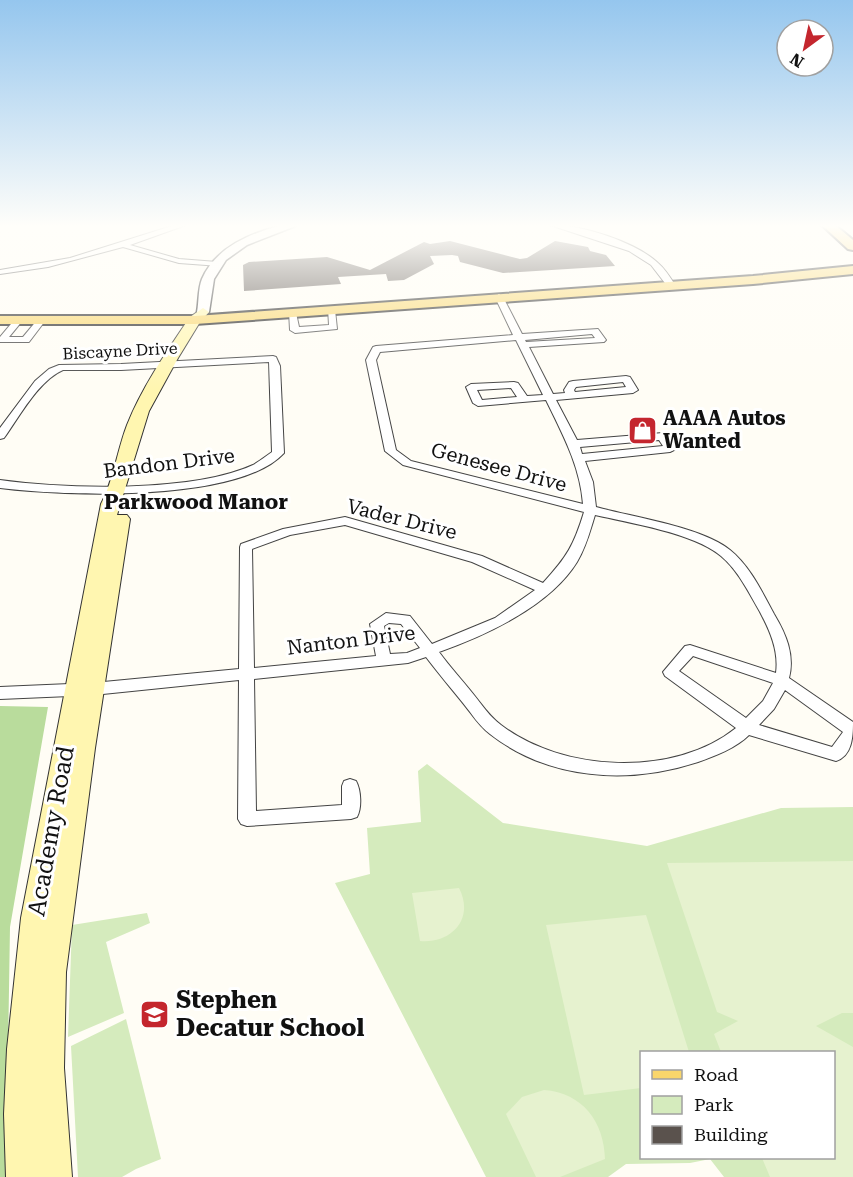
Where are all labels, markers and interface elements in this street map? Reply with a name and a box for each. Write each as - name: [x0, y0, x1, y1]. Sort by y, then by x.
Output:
- north arrow: [775, 18, 835, 78]
- text: N: [787, 49, 807, 71]
- street label: Biscayne Drive: [62, 338, 178, 363]
- place label: AAAA Autos Wanted: [663, 406, 786, 453]
- shop icon: AAAA Autos Wanted: [626, 414, 658, 446]
- street label: Genesee Drive: [428, 437, 570, 497]
- street label: Bandon Drive: [102, 443, 236, 483]
- district label: Parkwood Manor: [104, 490, 288, 514]
- street label: Vader Drive: [344, 494, 460, 544]
- street label: Nanton Drive: [285, 620, 417, 660]
- street label: Academy Road: [22, 744, 80, 918]
- place label: Stephen Decatur School: [176, 986, 365, 1042]
- school or university icon: Stephen Decatur School: [139, 998, 171, 1030]
- legend: [640, 1051, 835, 1159]
- text: Road: [694, 1064, 739, 1085]
- text: Park: [694, 1094, 734, 1115]
- text: Building: [694, 1124, 768, 1145]

